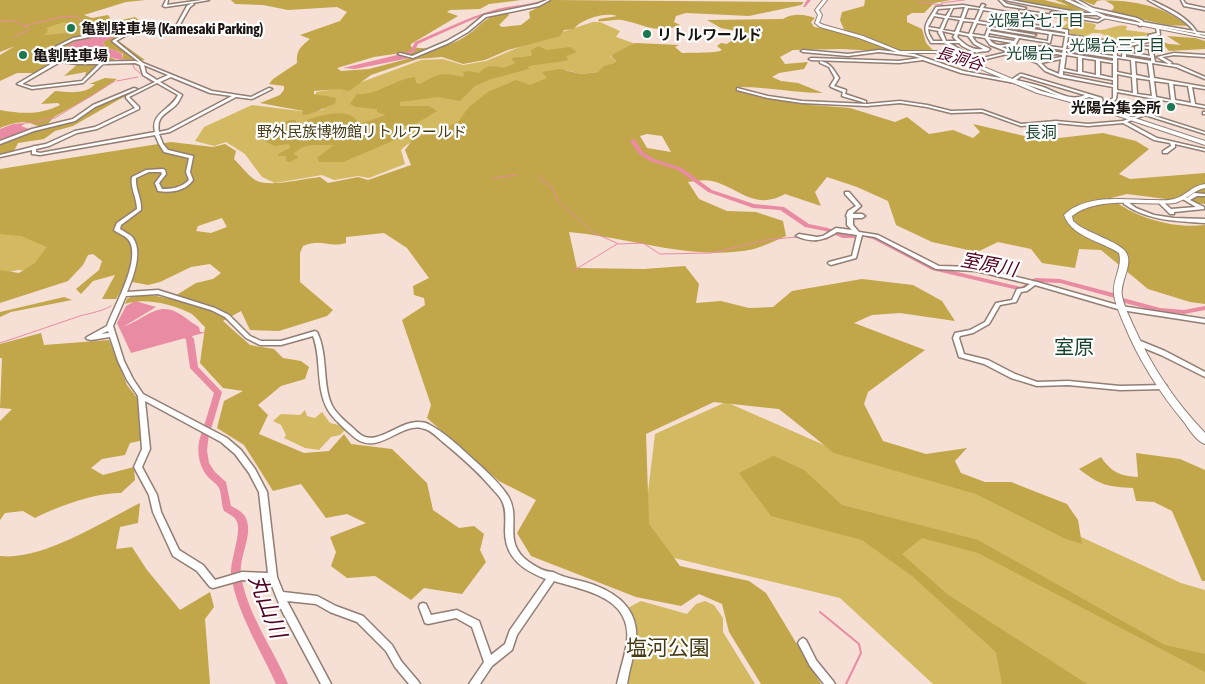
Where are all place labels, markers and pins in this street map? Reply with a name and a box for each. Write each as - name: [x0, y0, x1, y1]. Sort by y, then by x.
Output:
- place label: 亀割駐車場 (Kamesaki Parking): [81, 20, 263, 37]
- marker: 亀割駐車場 (Kamesaki Parking): [65, 22, 77, 34]
- place label: リトルワールド: [657, 26, 762, 43]
- marker: リトルワールド: [641, 28, 653, 40]
- place label: 亀割駐車場: [33, 47, 108, 64]
- marker: 亀割駐車場: [17, 49, 29, 61]
- place label: 光陽台集会所: [1071, 99, 1161, 116]
- marker: 光陽台集会所: [1165, 101, 1177, 113]

